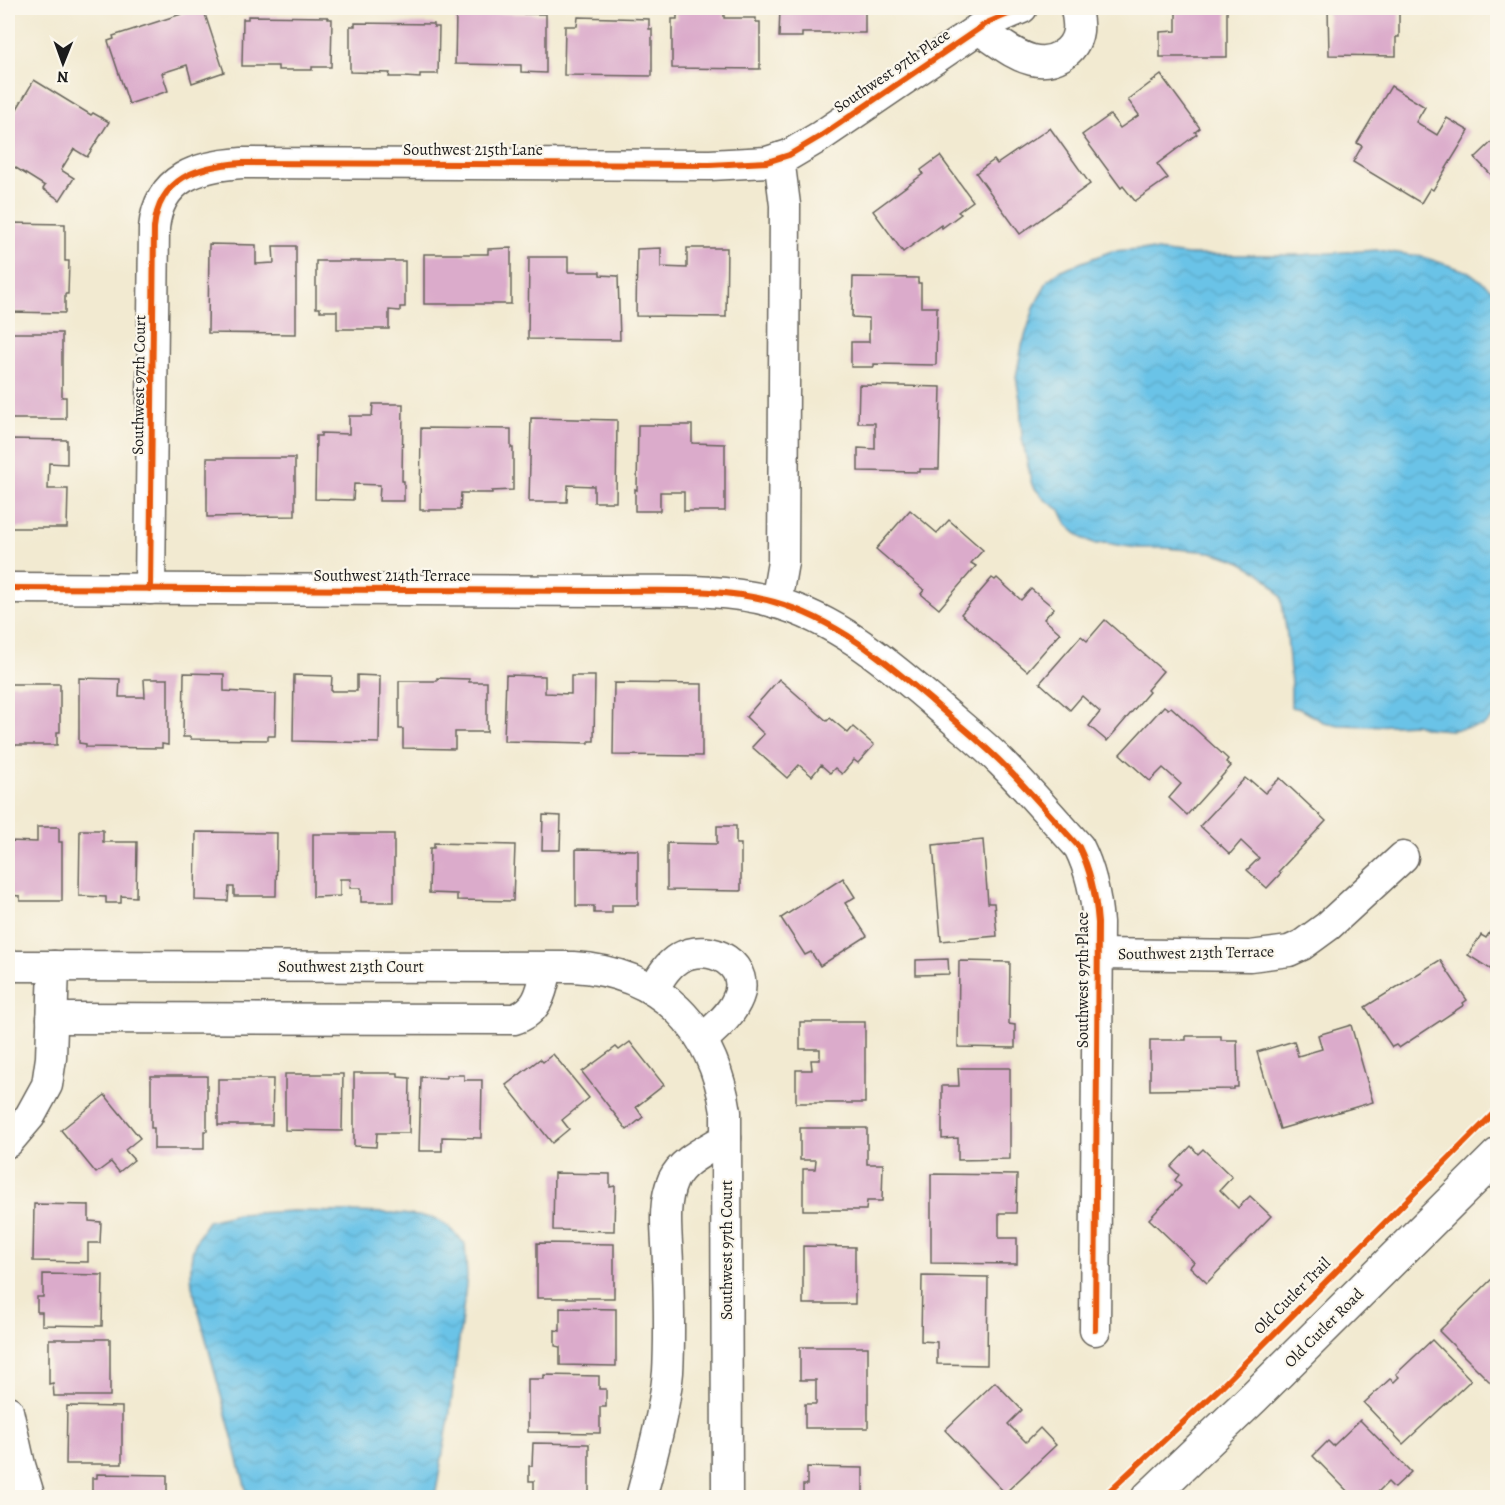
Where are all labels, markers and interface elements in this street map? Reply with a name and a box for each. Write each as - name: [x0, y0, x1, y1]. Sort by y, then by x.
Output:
- street label: Southwest 97th Place: [829, 24, 955, 118]
- north arrow: [33, 33, 93, 93]
- text: N: [56, 66, 69, 88]
- street label: Southwest 215th Lane: [403, 139, 543, 161]
- street label: Southwest 97th Court: [127, 315, 151, 455]
- street label: Southwest 214th Terrace: [314, 565, 470, 587]
- street label: Southwest 97th Place: [1072, 912, 1094, 1048]
- street label: Southwest 213th Terrace: [1118, 941, 1274, 965]
- street label: Southwest 213th Court: [278, 956, 424, 978]
- street label: Southwest 97th Court: [716, 1180, 738, 1320]
- street label: Old Cutler Trail: [1248, 1252, 1336, 1340]
- street label: Old Cutler Road: [1279, 1283, 1369, 1373]

